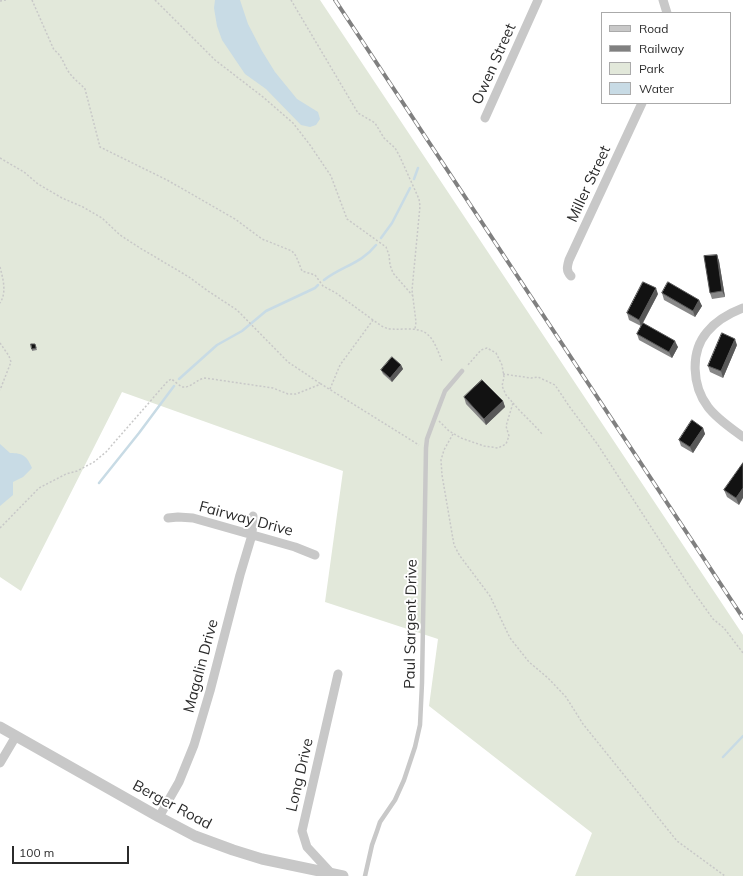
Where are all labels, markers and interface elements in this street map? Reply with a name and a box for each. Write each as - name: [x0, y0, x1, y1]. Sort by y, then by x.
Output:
- legend: [601, 12, 731, 104]
- street label: Owen Street: [468, 21, 520, 107]
- text: Road: [639, 21, 668, 36]
- text: Railway: [639, 41, 684, 56]
- text: Park: [639, 61, 664, 76]
- text: Water: [639, 81, 674, 96]
- street label: Miller Street: [563, 143, 615, 225]
- street label: Fairway Drive: [197, 498, 295, 540]
- street label: Paul Sargent Drive: [401, 559, 421, 689]
- street label: Magalin Drive: [180, 617, 222, 715]
- street label: Long Drive: [283, 737, 317, 813]
- street label: Berger Road: [129, 777, 215, 833]
- scale bar: [14, 838, 131, 864]
- text: 100 m: [19, 845, 54, 860]

